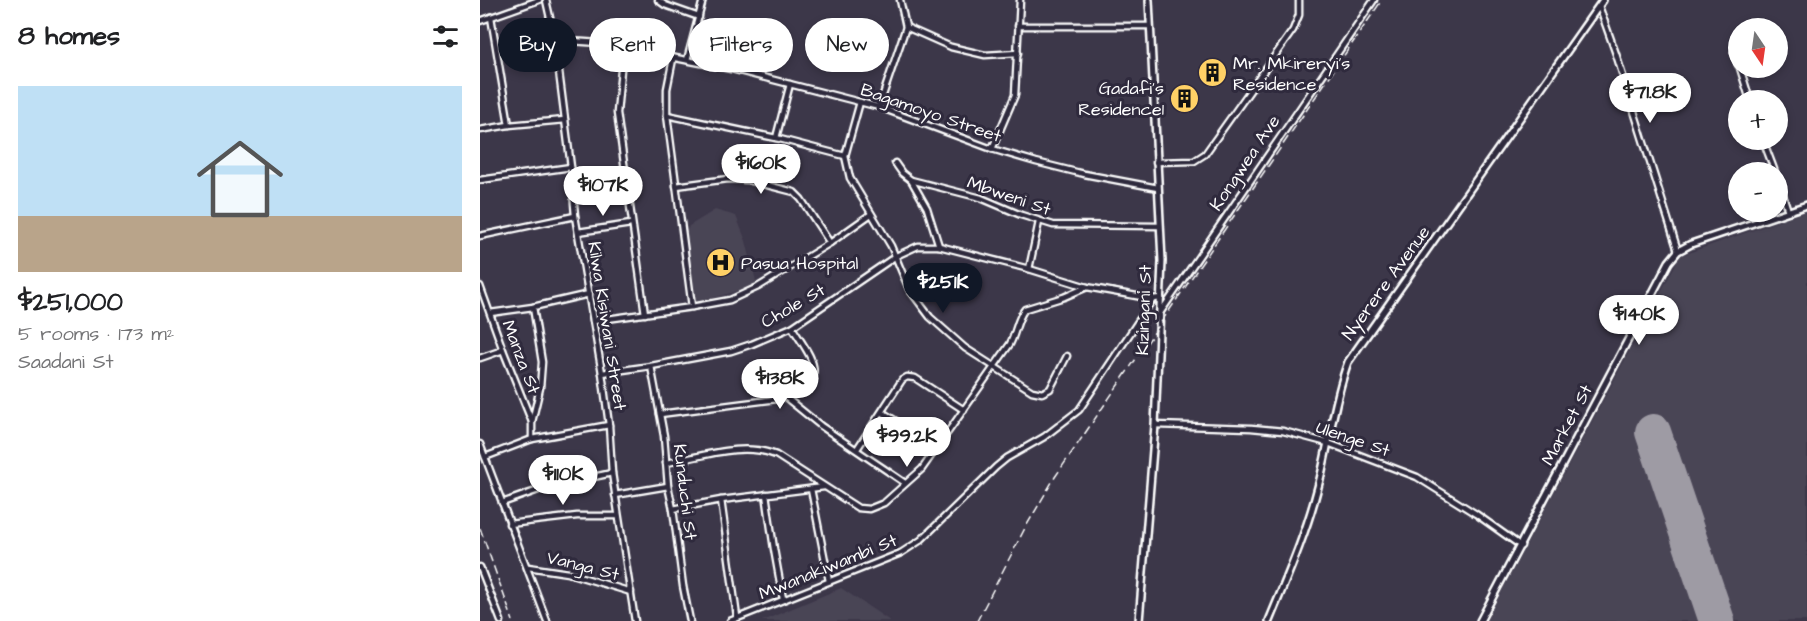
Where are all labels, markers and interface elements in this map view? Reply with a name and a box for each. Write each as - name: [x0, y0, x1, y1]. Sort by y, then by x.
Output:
- text: 8 homes: [18, 18, 120, 54]
- chip: Buy: [498, 18, 577, 72]
- chip: Rent: [589, 18, 676, 72]
- chip: Filters: [688, 18, 793, 72]
- chip: New: [805, 18, 889, 72]
- north arrow: [1728, 18, 1788, 78]
- map controls: [1728, 18, 1788, 222]
- icon: filters: [429, 20, 462, 53]
- place label: Mr. Mkireryi's Residence: [1233, 51, 1350, 97]
- building icon: Mr. Mkireryi's Residence: [1196, 57, 1228, 89]
- pin: $71.8K: [1601, 73, 1699, 124]
- place label: Gadafi's Residence1: [1078, 76, 1164, 122]
- street label: Bagamoyo Street: [857, 77, 1005, 150]
- text: $71.8K: [1623, 78, 1677, 106]
- building icon: Gadafi's Residence1: [1169, 82, 1201, 114]
- button: +: [1728, 90, 1788, 150]
- street label: Kongwea Ave: [1204, 110, 1287, 216]
- icon: home: [186, 125, 294, 233]
- pin: $160K: [719, 144, 803, 195]
- text: $160K: [736, 149, 786, 177]
- button: −: [1728, 162, 1788, 222]
- pin: $107K: [561, 166, 645, 217]
- street label: Mbweni St: [964, 170, 1055, 222]
- text: $107K: [578, 171, 628, 199]
- street label: Nyerere Avenue: [1336, 220, 1437, 346]
- street label: Kilwa Kisiwani Street: [581, 240, 633, 413]
- hospital icon: Pasua Hospital: [704, 247, 736, 279]
- place label: Pasua Hospital: [741, 251, 858, 276]
- pin: $251K: [901, 263, 985, 314]
- street label: Kizingani St: [1130, 264, 1159, 356]
- text: $251K: [917, 268, 969, 296]
- street label: Chole St: [756, 277, 830, 334]
- text: $251,000: [18, 284, 123, 320]
- pin: $140K: [1597, 295, 1681, 346]
- text: $140K: [1613, 300, 1665, 328]
- street label: Manza St: [496, 316, 547, 398]
- text: 5 rooms · 173 m²: [18, 320, 174, 348]
- text: Saadani St: [18, 348, 114, 376]
- pin: $138K: [738, 359, 822, 410]
- text: $138K: [756, 364, 804, 392]
- street label: Market St: [1535, 380, 1599, 470]
- street label: Ulenge St: [1312, 415, 1394, 464]
- pin: $99.2K: [858, 417, 956, 468]
- text: $99.2K: [877, 422, 937, 450]
- street label: Kunduchi St: [667, 443, 703, 542]
- pin: $110K: [521, 455, 605, 506]
- text: $110K: [543, 460, 583, 488]
- street label: Mwanakiwambi St: [755, 528, 902, 606]
- street label: Vanga St: [544, 545, 623, 588]

